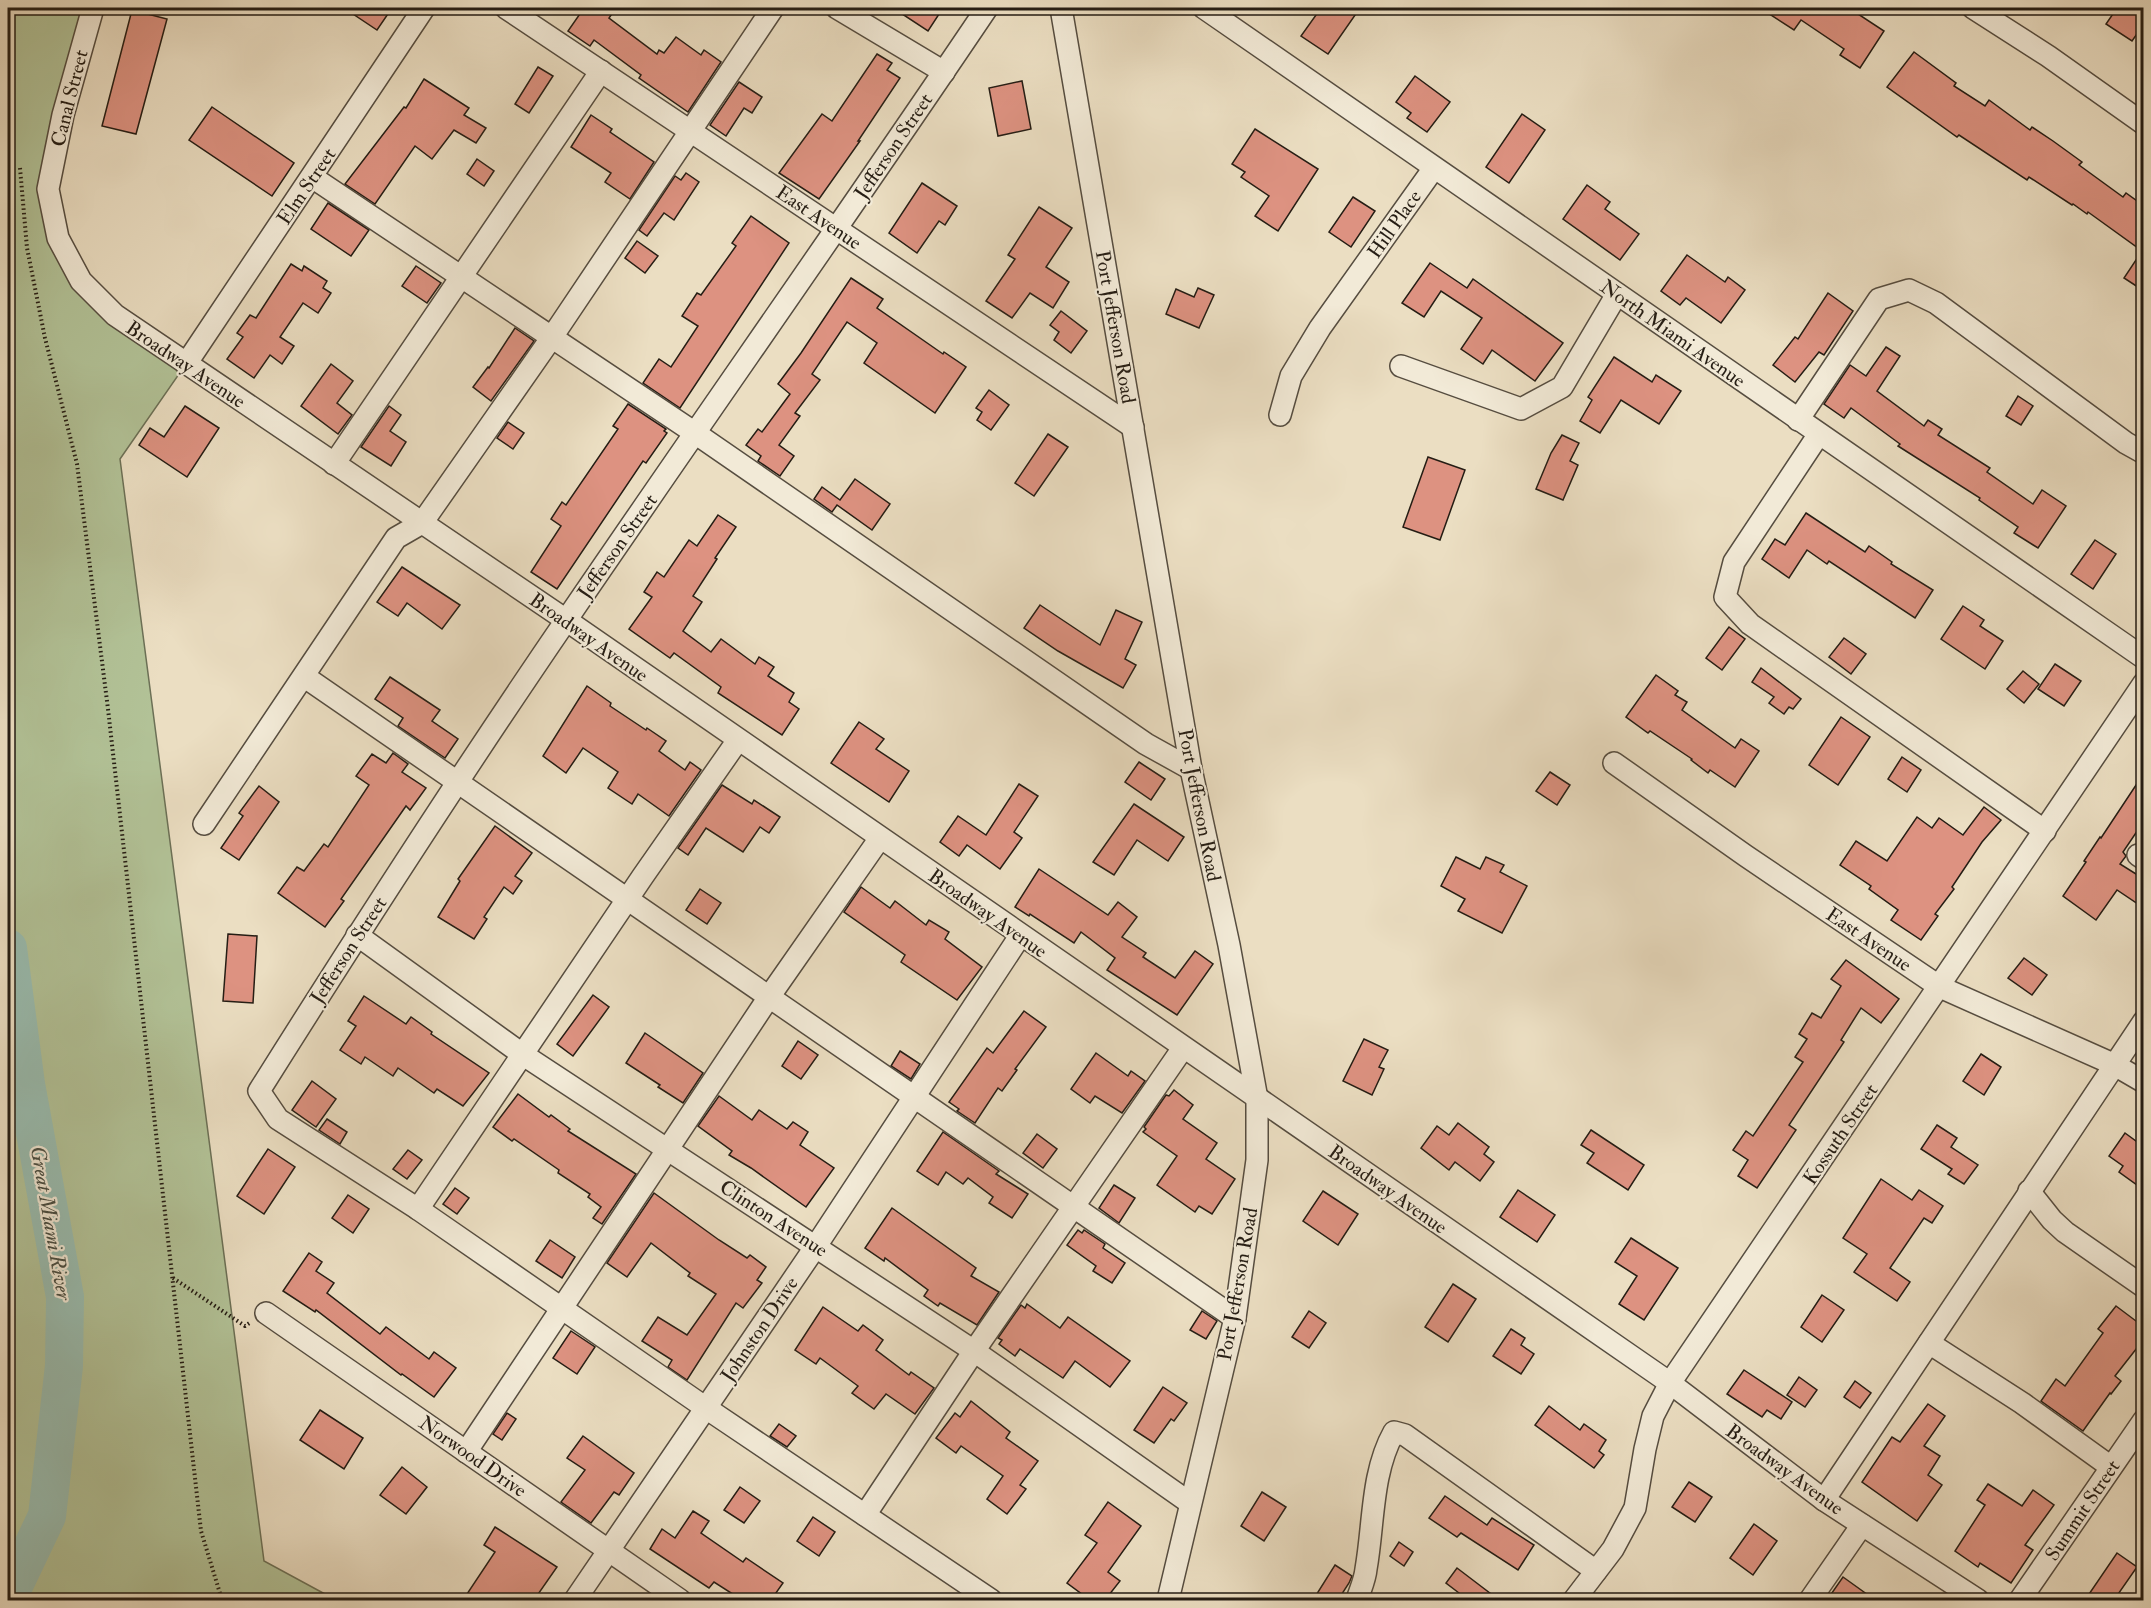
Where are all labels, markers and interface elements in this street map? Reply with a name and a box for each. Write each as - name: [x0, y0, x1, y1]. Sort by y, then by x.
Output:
- street label: Canal Street: [45, 47, 94, 149]
- street label: Jefferson Street: [848, 88, 938, 205]
- street label: Elm Street: [272, 143, 342, 230]
- street label: East Avenue: [771, 180, 866, 255]
- street label: Hill Place: [1362, 185, 1427, 263]
- street label: Port Jefferson Road: [1090, 249, 1141, 406]
- street label: North Miami Avenue: [1595, 274, 1750, 393]
- street label: Broadway Avenue: [121, 315, 250, 414]
- street label: Jefferson Street: [571, 489, 663, 604]
- street label: Broadway Avenue: [525, 587, 653, 688]
- street label: Port Jefferson Road: [1172, 727, 1227, 884]
- street label: Broadway Avenue: [924, 863, 1052, 964]
- street label: Jefferson Street: [304, 892, 393, 1009]
- street label: East Avenue: [1821, 902, 1916, 977]
- street label: Kossuth Street: [1797, 1079, 1884, 1190]
- street label: Broadway Avenue: [1324, 1139, 1452, 1240]
- water label: Great Miami River: [24, 1144, 78, 1303]
- street label: Clinton Avenue: [715, 1174, 832, 1263]
- street label: Port Jefferson Road: [1212, 1205, 1263, 1363]
- street label: Johnston Drive: [715, 1272, 804, 1387]
- street label: Norwood Drive: [414, 1410, 531, 1503]
- street label: Broadway Avenue: [1721, 1418, 1848, 1520]
- street label: Summit Street: [2039, 1455, 2126, 1566]

